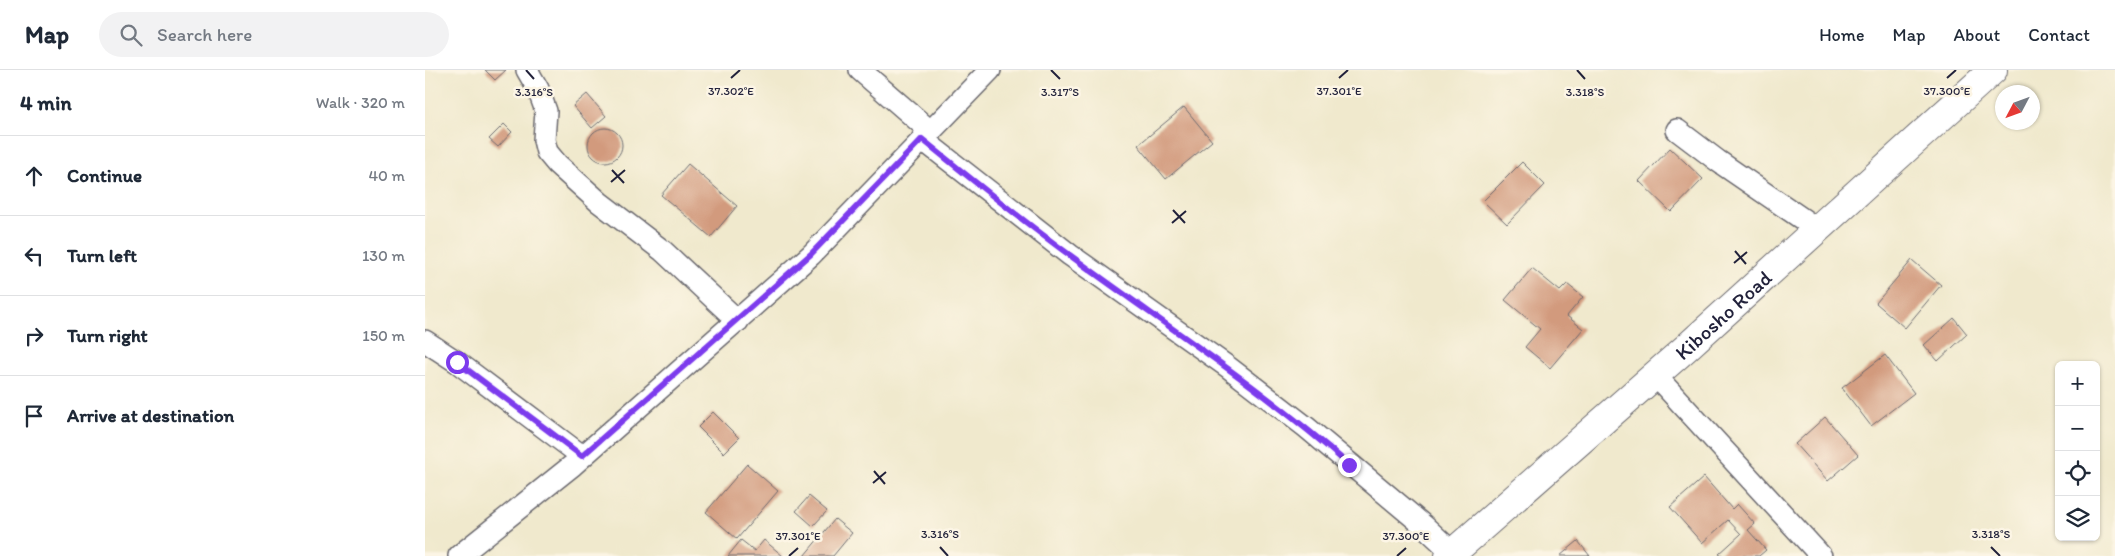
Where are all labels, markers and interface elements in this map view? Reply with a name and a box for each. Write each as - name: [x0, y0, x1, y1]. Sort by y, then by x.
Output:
- search box: [99, 12, 449, 57]
- text: Map: [25, 20, 69, 49]
- icon: search: [117, 21, 145, 49]
- text: Search here: [157, 23, 252, 46]
- text: Home: [1819, 24, 1865, 46]
- text: Map: [1893, 24, 1926, 46]
- text: About: [1954, 24, 2000, 46]
- text: Contact: [2028, 24, 2090, 46]
- text: 37.302°E: [708, 84, 754, 98]
- text: 37.301°E: [1316, 84, 1362, 98]
- text: 37.300°E: [1924, 84, 1971, 98]
- text: 3.316°S: [515, 85, 553, 99]
- text: 3.317°S: [1041, 85, 1079, 99]
- text: 3.318°S: [1566, 85, 1604, 99]
- north arrow: [1995, 85, 2040, 130]
- text: 4 min: [20, 90, 72, 115]
- text: Walk · 320 m: [316, 93, 405, 112]
- icon: ahead: [20, 162, 48, 190]
- text: Continue: [67, 164, 142, 187]
- text: 40 m: [368, 166, 405, 185]
- icon: left: [20, 242, 48, 270]
- text: Turn left: [67, 244, 137, 267]
- text: 130 m: [362, 246, 405, 265]
- street label: Kibosho Road: [1669, 264, 1777, 365]
- icon: right: [20, 322, 48, 350]
- text: Turn right: [67, 324, 148, 347]
- text: 150 m: [362, 326, 405, 345]
- route start: [446, 351, 469, 374]
- map controls: [2055, 361, 2100, 541]
- button: +: [2055, 361, 2100, 406]
- icon: arrive: [20, 402, 48, 430]
- text: Arrive at destination: [67, 404, 234, 427]
- button: −: [2055, 406, 2100, 451]
- button: locate: [2055, 451, 2100, 496]
- route end: [1338, 454, 1361, 477]
- button: layers: [2055, 496, 2100, 541]
- text: 3.316°S: [921, 527, 959, 541]
- text: 3.318°S: [1972, 527, 2010, 541]
- text: 37.301°E: [775, 529, 821, 543]
- text: 37.300°E: [1383, 529, 1430, 543]

